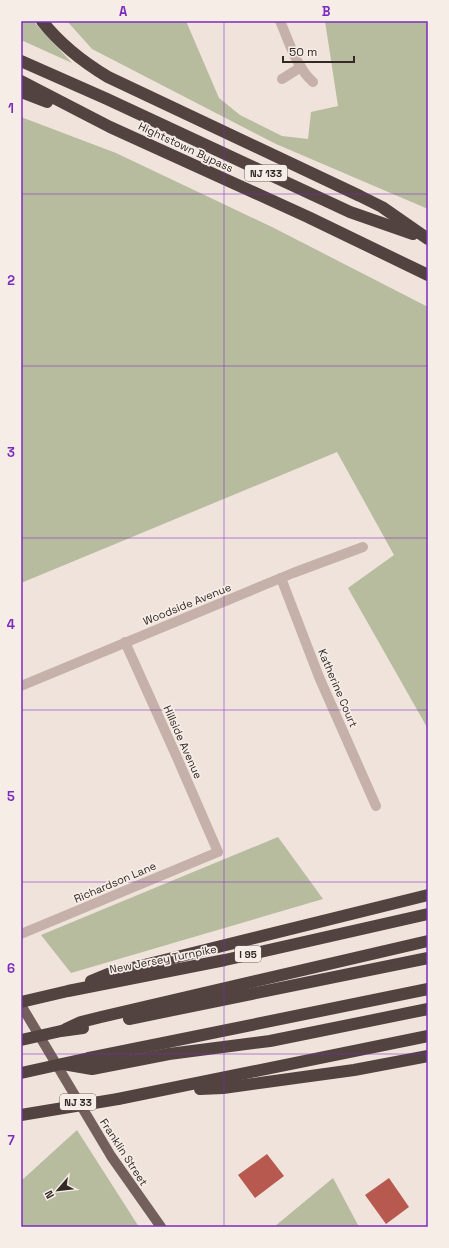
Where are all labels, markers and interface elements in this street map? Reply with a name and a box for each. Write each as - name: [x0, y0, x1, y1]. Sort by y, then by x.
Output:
- text: A: [119, 3, 128, 20]
- text: B: [322, 3, 331, 20]
- scale bar: [283, 38, 354, 64]
- text: 50 m: [289, 44, 317, 60]
- text: 1: [8, 100, 14, 117]
- street label: Hightstown Bypass: [136, 119, 236, 175]
- road number: NJ 133: [245, 165, 287, 181]
- text: 2: [7, 272, 15, 289]
- text: 3: [7, 444, 15, 461]
- street label: Woodside Avenue: [141, 580, 233, 628]
- text: 4: [7, 616, 15, 633]
- street label: Katherine Court: [315, 647, 361, 729]
- street label: Hillside Avenue: [161, 703, 205, 781]
- text: 5: [7, 788, 15, 805]
- street label: Richardson Lane: [72, 858, 158, 906]
- street label: New Jersey Turnpike: [108, 942, 218, 976]
- road number: I 95: [235, 946, 261, 962]
- text: 6: [7, 960, 15, 977]
- road number: NJ 33: [60, 1094, 96, 1110]
- street label: Franklin Street: [97, 1116, 151, 1188]
- text: 7: [7, 1132, 15, 1149]
- north arrow: [38, 1170, 78, 1210]
- text: N: [41, 1188, 57, 1201]

